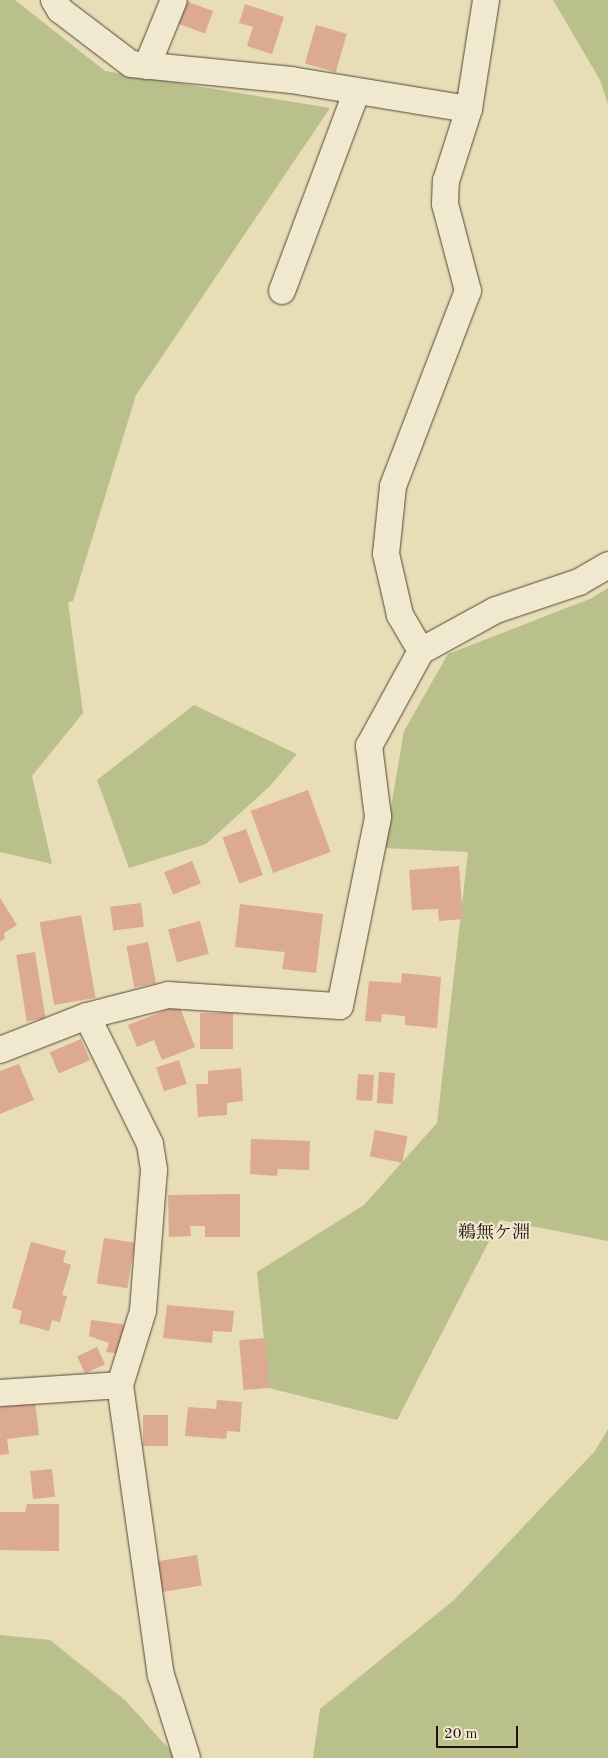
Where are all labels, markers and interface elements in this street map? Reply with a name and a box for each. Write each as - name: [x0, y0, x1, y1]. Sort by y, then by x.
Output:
- district label: 鵜無ケ淵: [458, 1222, 530, 1244]
- scale bar: [438, 1716, 520, 1748]
- text: 20 m: [444, 1727, 478, 1742]

